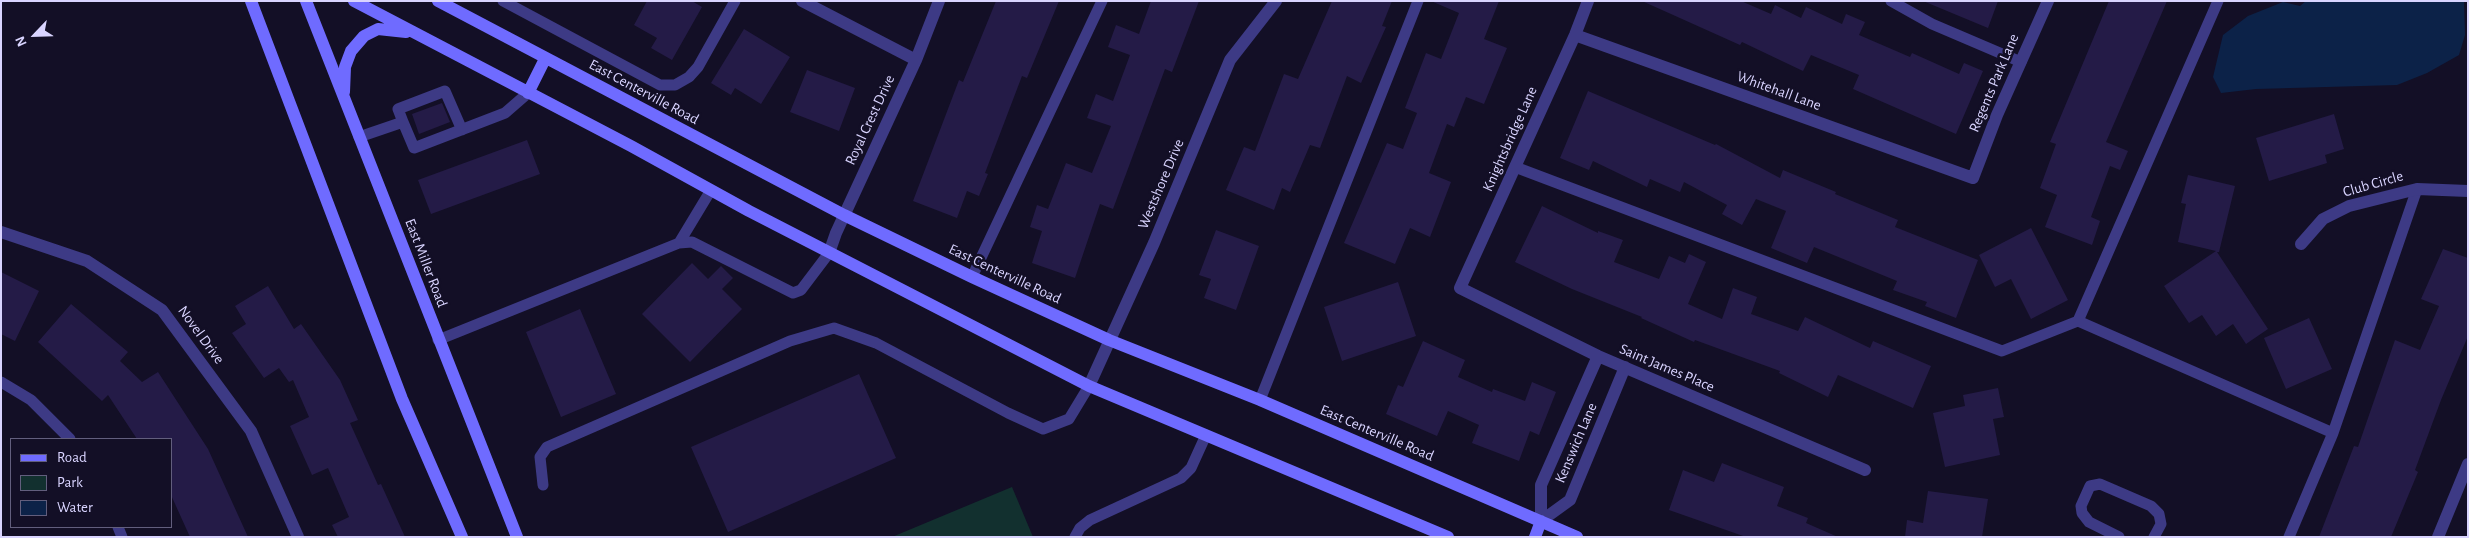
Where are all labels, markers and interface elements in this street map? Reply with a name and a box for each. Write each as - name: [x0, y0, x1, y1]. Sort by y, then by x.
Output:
- north arrow: [10, 10, 60, 60]
- street label: Regents Park Lane: [1965, 31, 2023, 135]
- text: N: [13, 34, 30, 48]
- street label: East Centerville Road: [586, 55, 702, 129]
- street label: Whitehall Lane: [1734, 67, 1824, 115]
- street label: Royal Crest Drive: [841, 72, 899, 168]
- street label: Knightsbridge Lane: [1479, 84, 1541, 194]
- street label: Westshore Drive: [1134, 136, 1188, 232]
- street label: Club Circle: [2341, 167, 2405, 201]
- street label: East Miller Road: [401, 216, 451, 310]
- street label: East Centerville Road: [946, 240, 1064, 308]
- street label: Novel Drive: [174, 302, 228, 368]
- street label: Saint James Place: [1617, 340, 1717, 396]
- street label: Kenswich Lane: [1551, 400, 1601, 486]
- street label: East Centerville Road: [1317, 401, 1437, 465]
- legend: [10, 438, 172, 528]
- text: Road: [57, 450, 87, 465]
- text: Park: [57, 475, 83, 490]
- text: Water: [57, 500, 93, 515]

